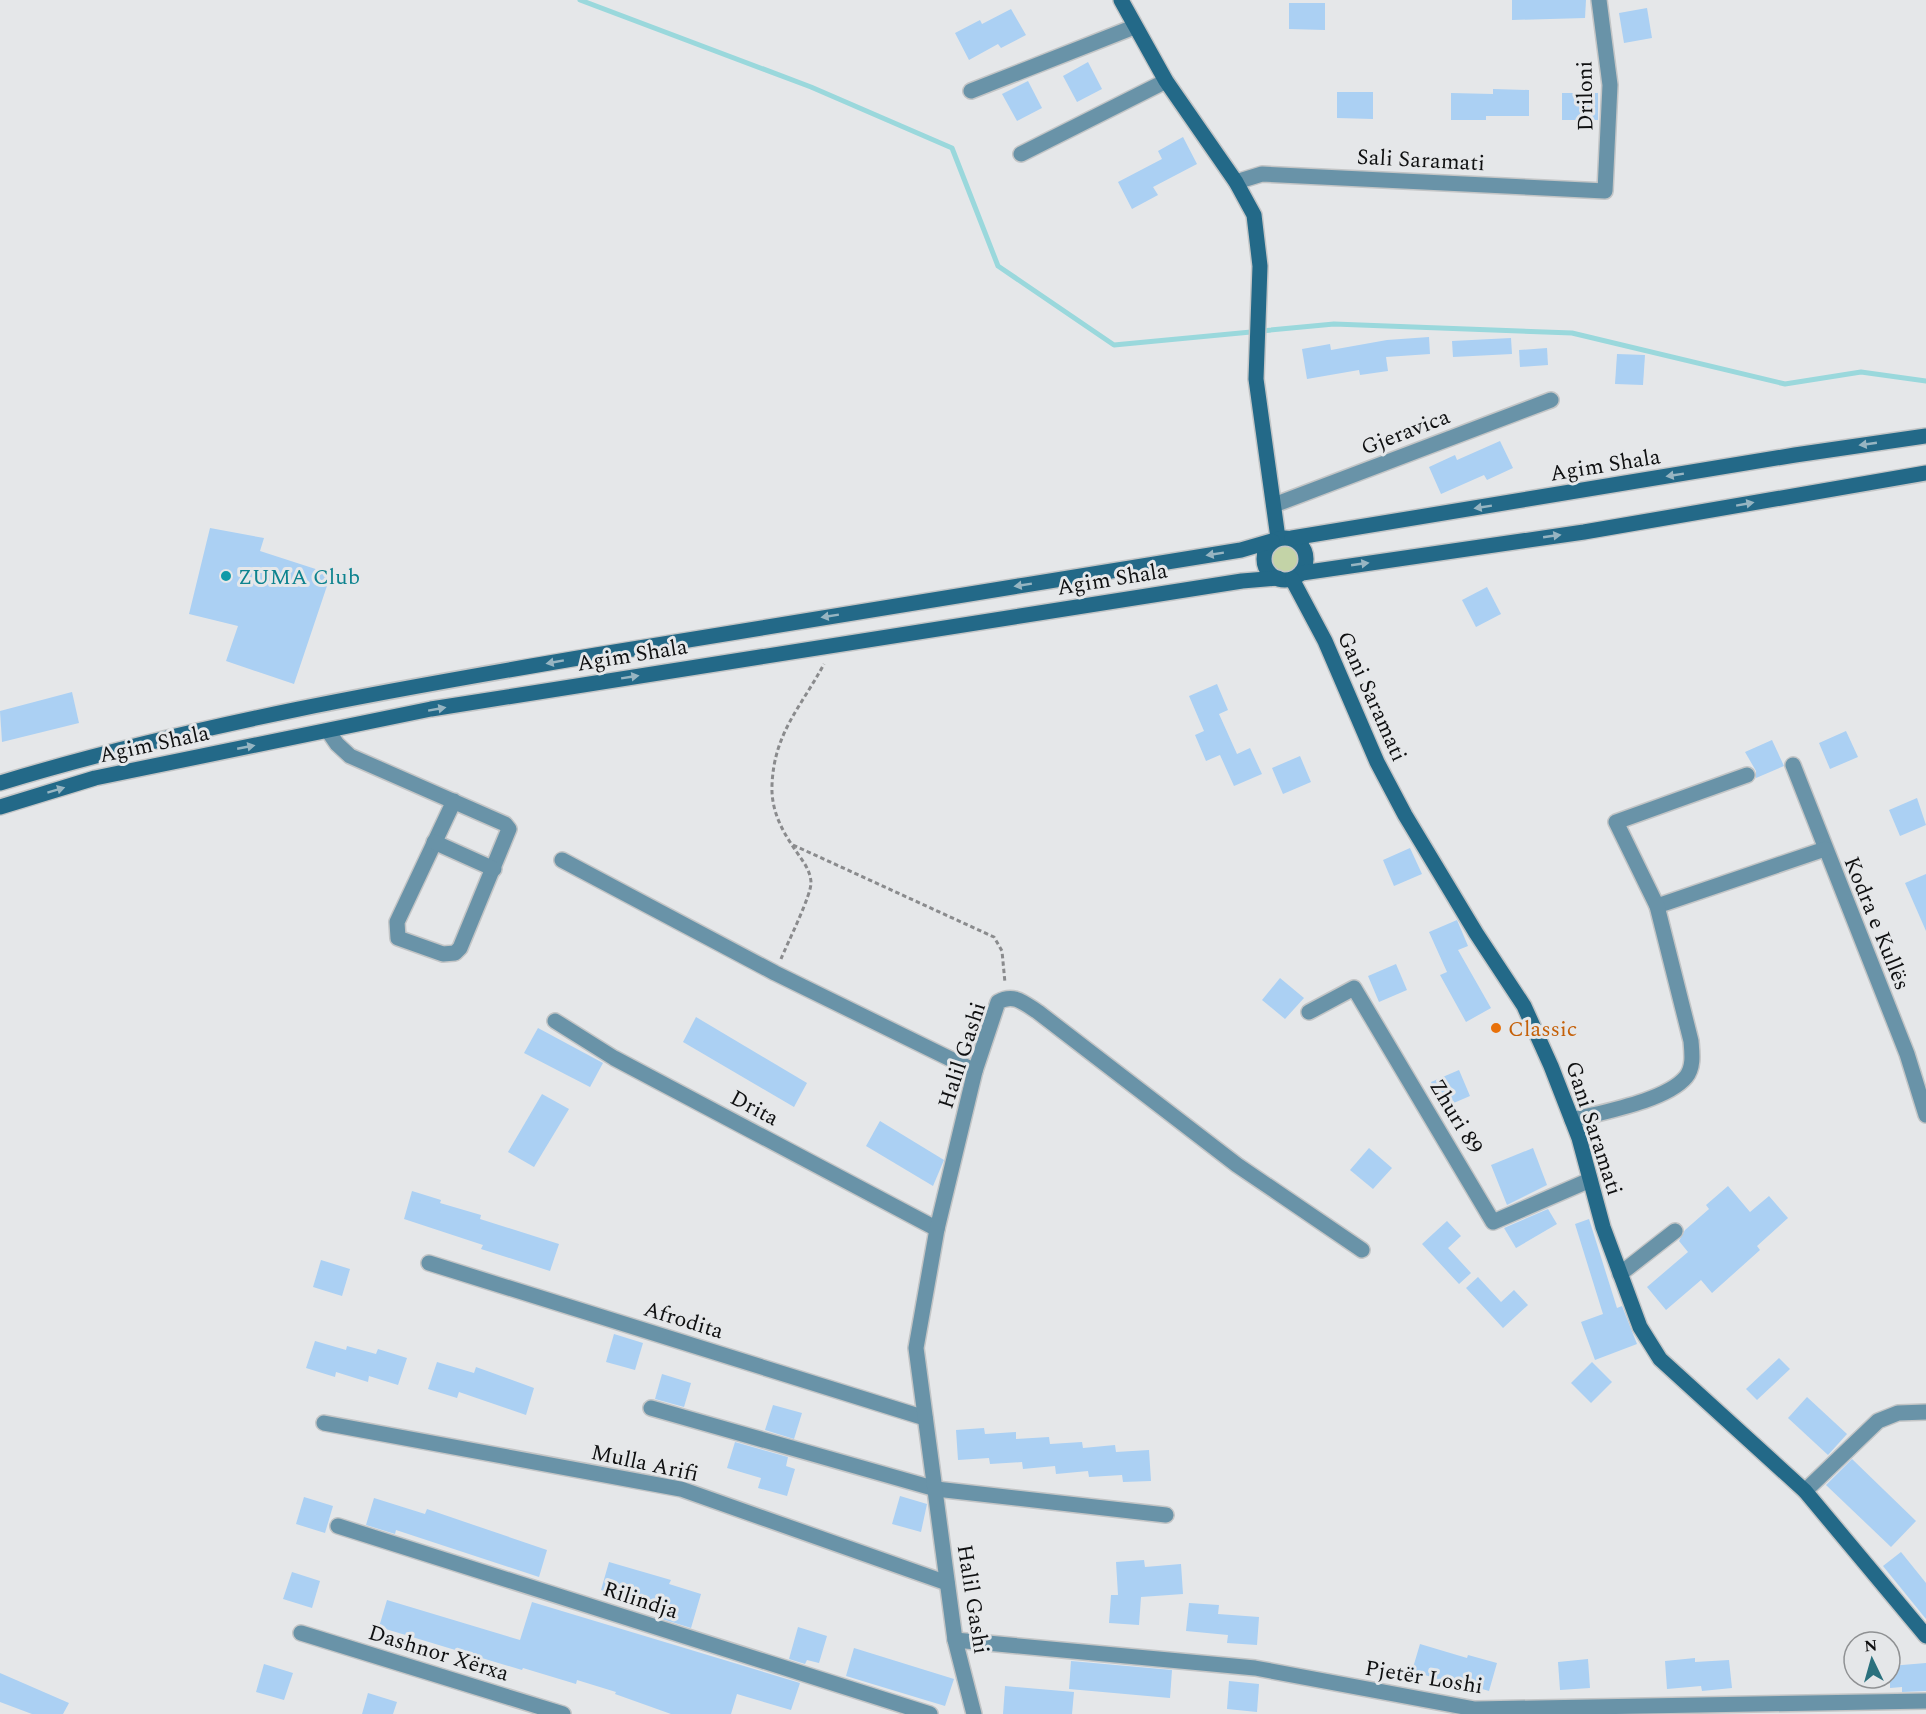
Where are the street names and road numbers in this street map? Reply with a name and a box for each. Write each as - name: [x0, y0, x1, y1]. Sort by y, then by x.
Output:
- street label: Driloni: [1568, 60, 1603, 132]
- street label: Sali Saramati: [1356, 141, 1486, 180]
- street label: Gjeravica: [1356, 400, 1455, 464]
- street label: Agim Shala: [1548, 440, 1663, 491]
- street label: Agim Shala: [1055, 554, 1170, 605]
- street label: Gani Saramati: [1328, 626, 1415, 767]
- street label: Agim Shala: [575, 630, 690, 681]
- street label: Agim Shala: [96, 717, 213, 772]
- street label: Kodra e Kullës: [1835, 852, 1918, 995]
- street label: Halil Gashi: [930, 998, 995, 1113]
- street label: Gani Saramati: [1556, 1057, 1631, 1200]
- street label: Zhuri 89: [1420, 1073, 1491, 1161]
- street label: Drita: [724, 1082, 785, 1135]
- street label: Afrodita: [640, 1293, 728, 1348]
- street label: Mulla Arifi: [588, 1436, 702, 1491]
- street label: Halil Gashi: [948, 1542, 997, 1656]
- street label: Rilindja: [599, 1573, 683, 1628]
- street label: Dashnor Xërxa: [364, 1616, 513, 1691]
- street label: Pjetër Loshi: [1362, 1652, 1485, 1703]

